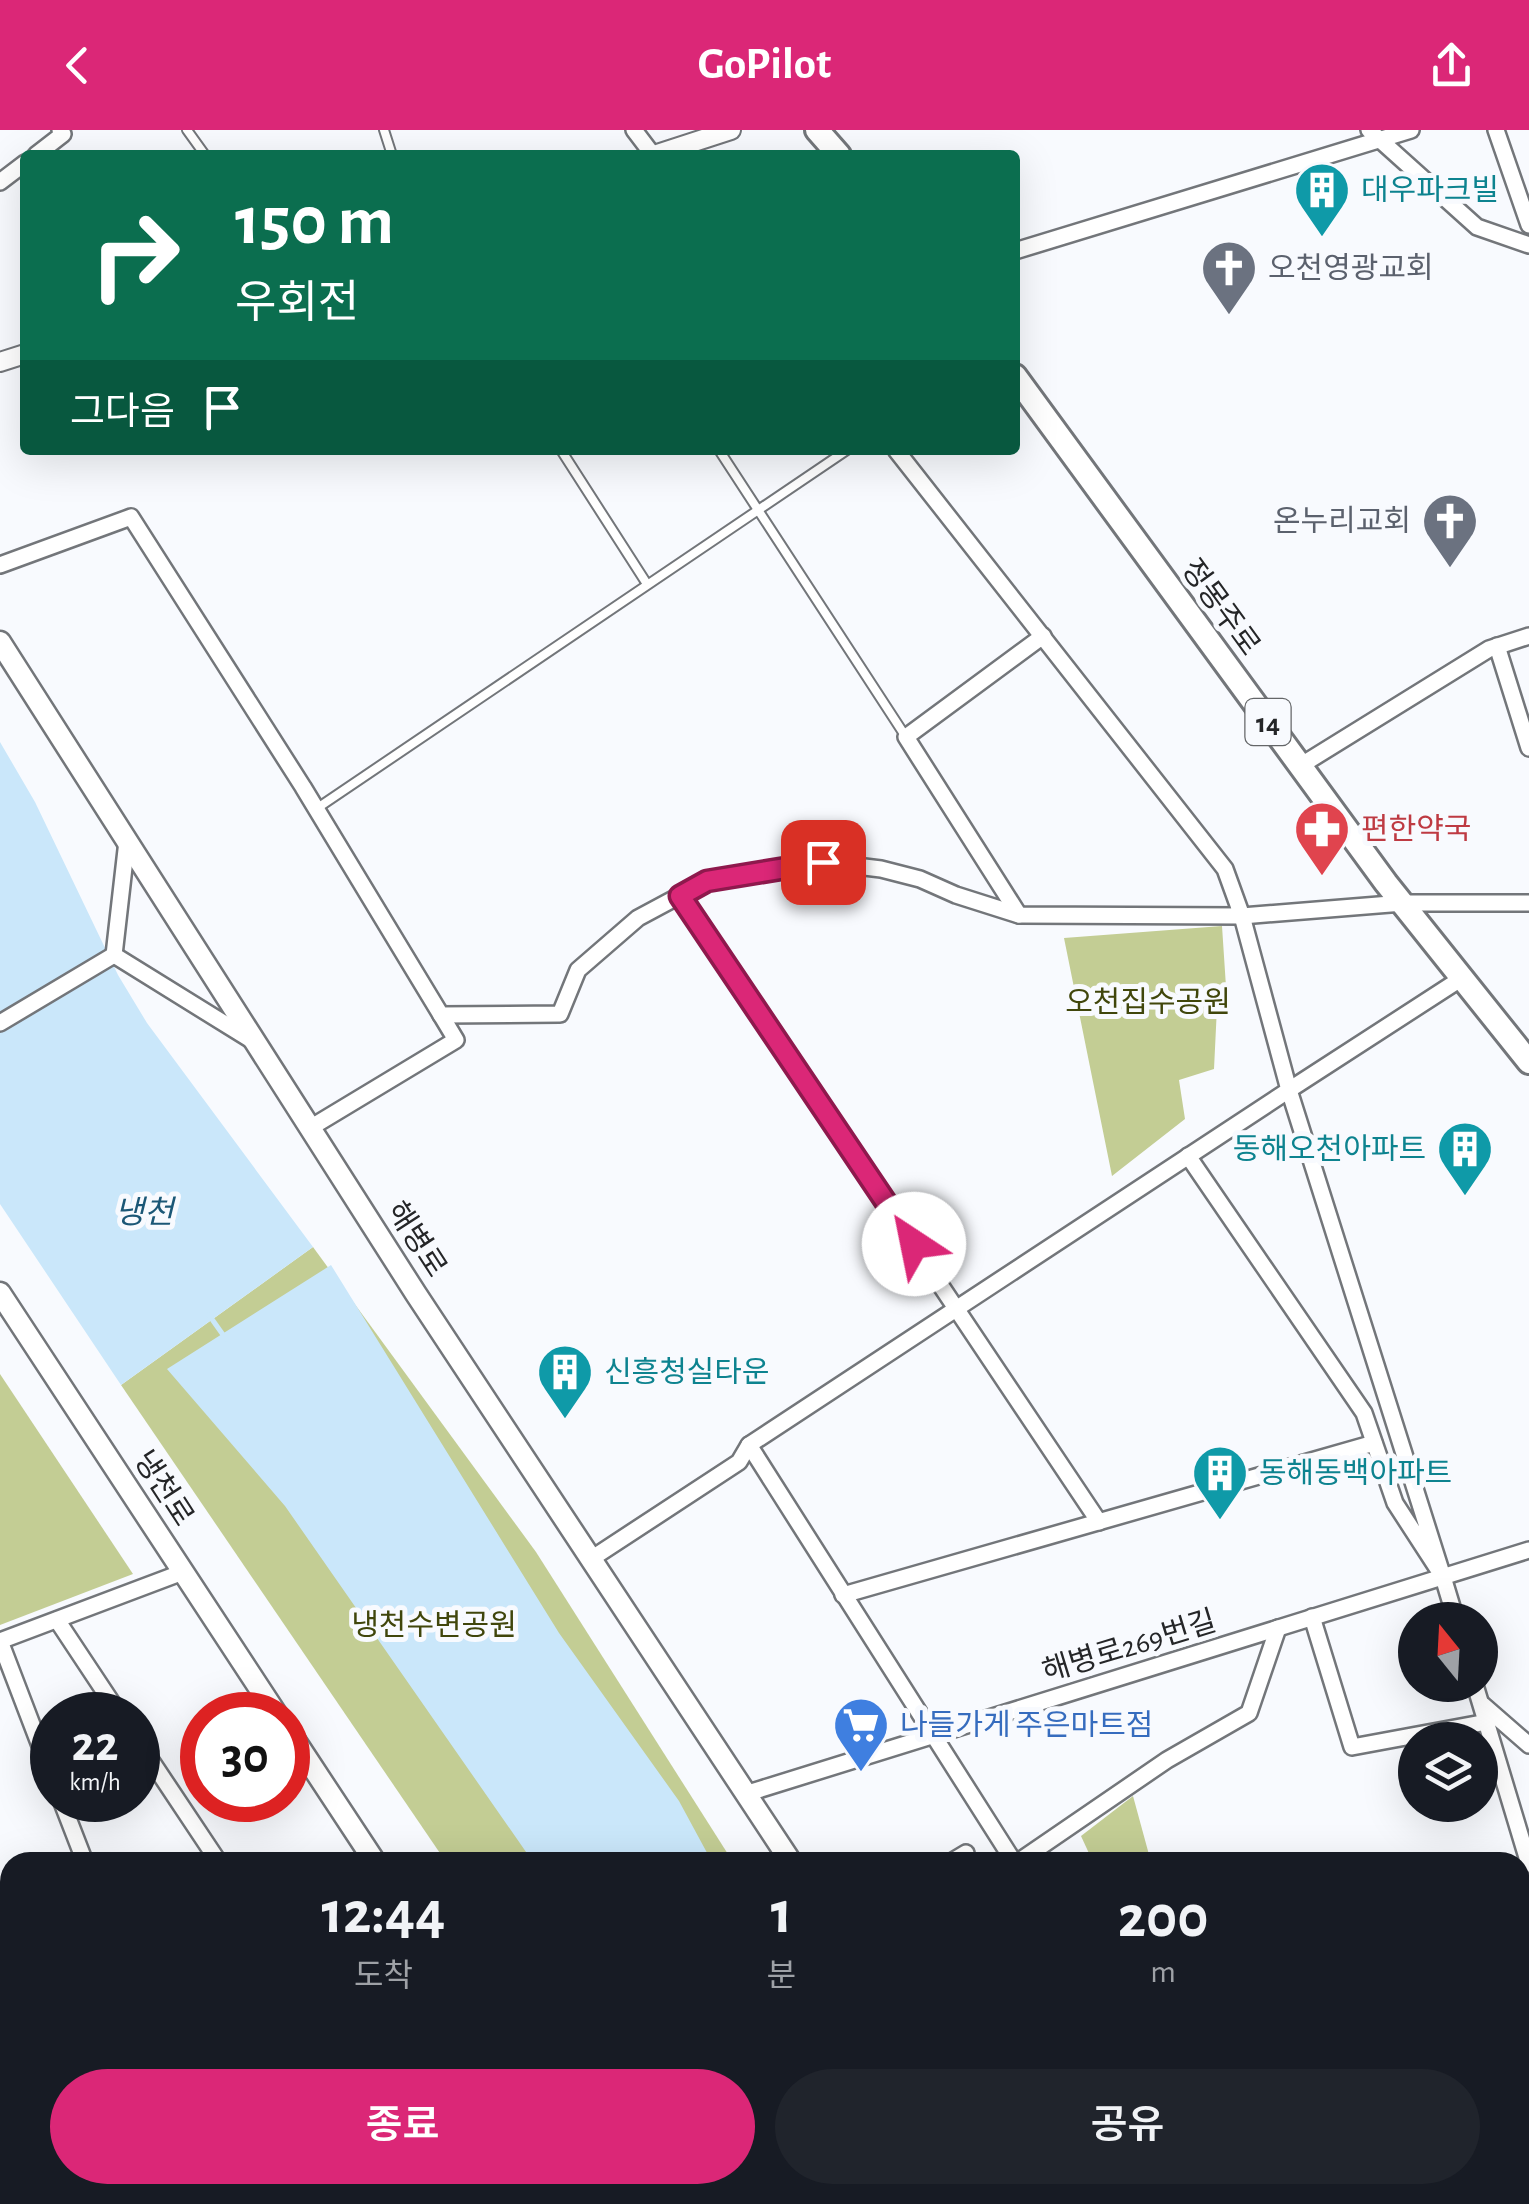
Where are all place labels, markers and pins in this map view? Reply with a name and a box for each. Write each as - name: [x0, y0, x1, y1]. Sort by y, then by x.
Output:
- building icon: 대우파크빌: [1292, 160, 1352, 239]
- place label: 대우파크빌: [1361, 175, 1499, 206]
- church icon: 오천영광교회: [1199, 238, 1259, 317]
- place label: 오천영광교회: [1268, 252, 1434, 284]
- church icon: 온누리교회: [1420, 491, 1480, 570]
- place label: 온누리교회: [1273, 505, 1411, 537]
- pharmacy icon: 편한약국: [1292, 799, 1352, 878]
- place label: 편한약국: [1361, 813, 1471, 845]
- pin: [781, 820, 866, 905]
- building icon: 동해오천아파트: [1435, 1119, 1495, 1198]
- place label: 동해오천아파트: [1233, 1134, 1426, 1165]
- building icon: 신흥청실타운: [535, 1342, 595, 1421]
- place label: 신흥청실타운: [604, 1357, 770, 1388]
- building icon: 동해동백아파트: [1190, 1443, 1250, 1522]
- place label: 동해동백아파트: [1259, 1458, 1452, 1489]
- supermarket icon: 나들가게 주은마트점: [831, 1695, 891, 1774]
- place label: 나들가게 주은마트점: [900, 1709, 1153, 1741]

